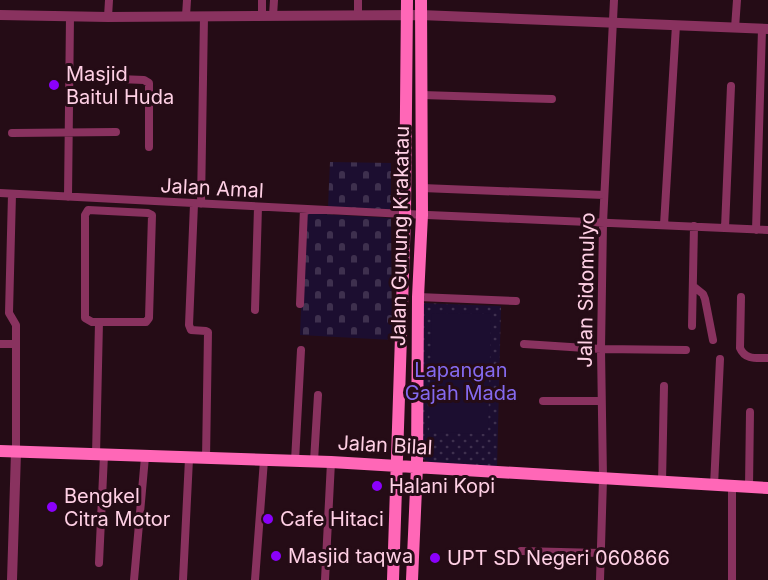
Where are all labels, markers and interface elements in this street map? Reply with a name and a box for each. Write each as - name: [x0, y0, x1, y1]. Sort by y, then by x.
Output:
- place label: Masjid Baitul Huda: [66, 62, 174, 109]
- marker: Masjid Baitul Huda: [47, 78, 61, 92]
- street label: Jalan Gunung Krakatau: [386, 126, 414, 346]
- street label: Jalan Amal: [160, 173, 264, 203]
- street label: Jalan Sidomulyo: [573, 212, 599, 368]
- park label: Lapangan Gajah Mada: [405, 358, 517, 405]
- street label: Jalan Bilal: [337, 431, 433, 459]
- place label: Halani Kopi: [389, 474, 495, 498]
- marker: Halani Kopi: [370, 479, 384, 493]
- place label: Bengkel Citra Motor: [64, 484, 171, 531]
- marker: Bengkel Citra Motor: [45, 500, 59, 514]
- place label: Cafe Hitaci: [280, 507, 384, 531]
- marker: Cafe Hitaci: [261, 512, 275, 526]
- place label: Masjid taqwa: [288, 544, 413, 568]
- place label: UPT SD Negeri 060866: [447, 546, 670, 570]
- marker: Masjid taqwa: [269, 549, 283, 563]
- marker: UPT SD Negeri 060866: [428, 551, 442, 565]

